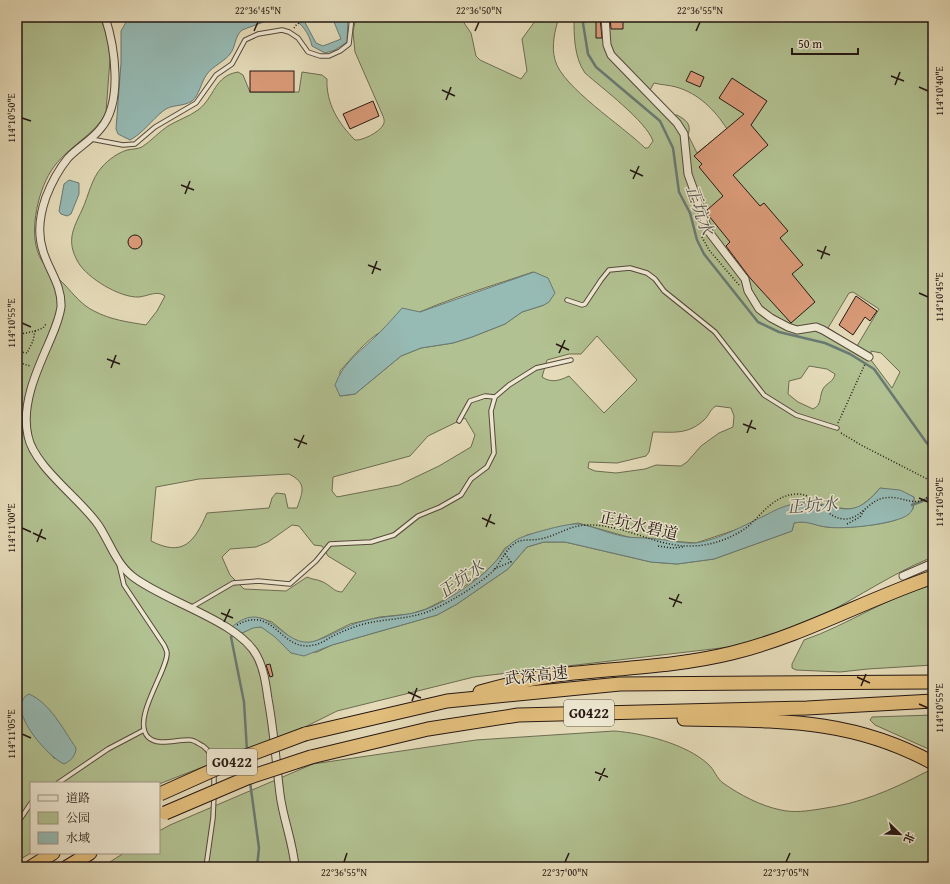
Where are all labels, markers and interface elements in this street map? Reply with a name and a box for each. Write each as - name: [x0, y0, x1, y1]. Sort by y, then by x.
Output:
- text: 22°36'45"N: [235, 3, 281, 18]
- text: 22°36'50"N: [456, 3, 502, 18]
- text: 22°36'55"N: [677, 3, 723, 18]
- scale bar: [792, 30, 858, 56]
- text: 50 m: [798, 35, 822, 52]
- text: 114°10'40"E: [932, 66, 947, 116]
- text: 114°10'50"E: [4, 93, 19, 143]
- water label: 正坑水: [680, 182, 721, 240]
- text: 114°10'45"E: [932, 272, 947, 322]
- text: 114°10'55"E: [4, 298, 19, 348]
- text: 114°10'50"E: [932, 477, 947, 527]
- water label: 正坑水: [786, 490, 840, 519]
- text: 114°11'00"E: [4, 503, 19, 553]
- street label: 正坑水碧道: [597, 504, 681, 546]
- water label: 正坑水: [433, 553, 490, 603]
- street label: 武深高速: [503, 660, 569, 690]
- text: 114°10'55"E: [932, 683, 947, 733]
- road number: G0422: [564, 700, 614, 726]
- text: 114°11'05"E: [4, 709, 19, 759]
- road number: G0422: [207, 749, 257, 775]
- legend: [30, 782, 160, 854]
- text: 道路: [66, 789, 90, 806]
- text: 公园: [66, 809, 90, 826]
- north arrow: [880, 814, 920, 854]
- text: 水域: [66, 829, 90, 846]
- text: 北: [900, 830, 919, 846]
- text: 22°36'55"N: [321, 865, 367, 880]
- text: 22°37'00"N: [542, 865, 588, 880]
- text: 22°37'05"N: [763, 865, 809, 880]

